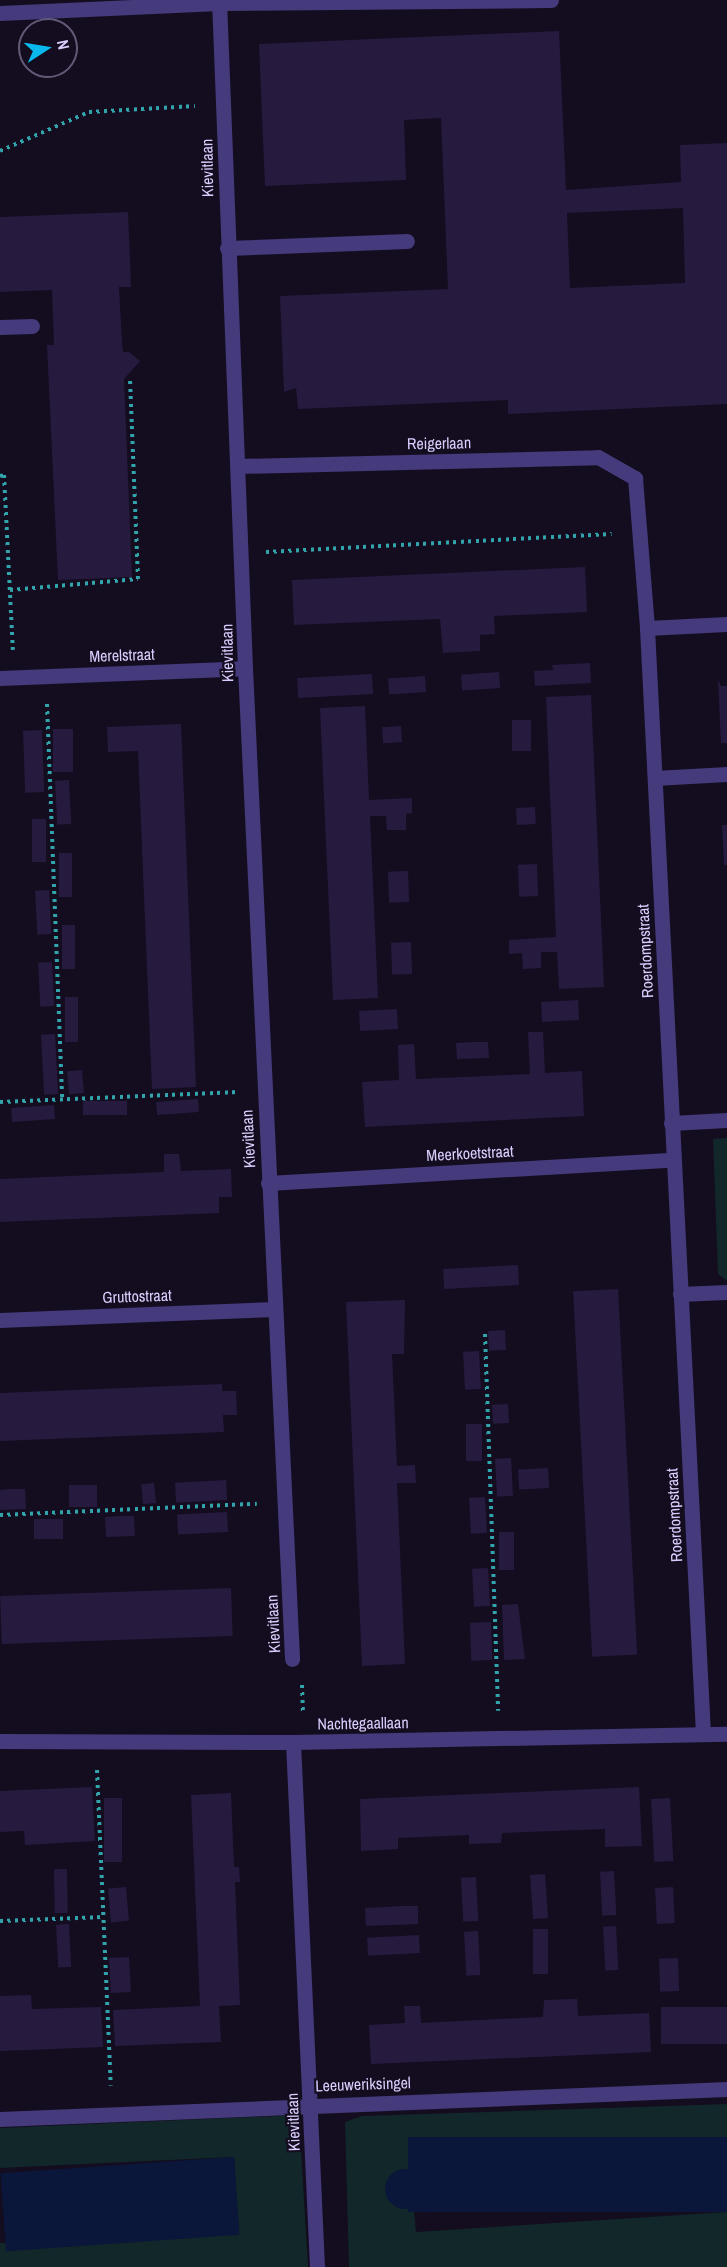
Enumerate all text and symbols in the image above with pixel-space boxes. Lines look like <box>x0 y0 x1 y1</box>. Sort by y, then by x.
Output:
north arrow <box>18 18 78 78</box>
text: N <box>52 38 75 52</box>
street label: Kievitlaan <box>197 139 217 197</box>
street label: Reigerlaan <box>407 433 471 453</box>
street label: Kievitlaan <box>217 624 237 682</box>
street label: Merelstraat <box>89 644 155 666</box>
street label: Roerdompstraat <box>633 904 657 998</box>
street label: Kievitlaan <box>237 1109 259 1169</box>
street label: Meerkoetstraat <box>426 1141 514 1165</box>
street label: Gruttostraat <box>102 1285 172 1307</box>
street label: Roerdompstraat <box>662 1468 686 1562</box>
street label: Kievitlaan <box>262 1594 284 1654</box>
street label: Nachtegaallaan <box>317 1713 409 1733</box>
street label: Leeuweriksingel <box>315 2073 411 2095</box>
street label: Kievitlaan <box>282 2093 304 2151</box>

